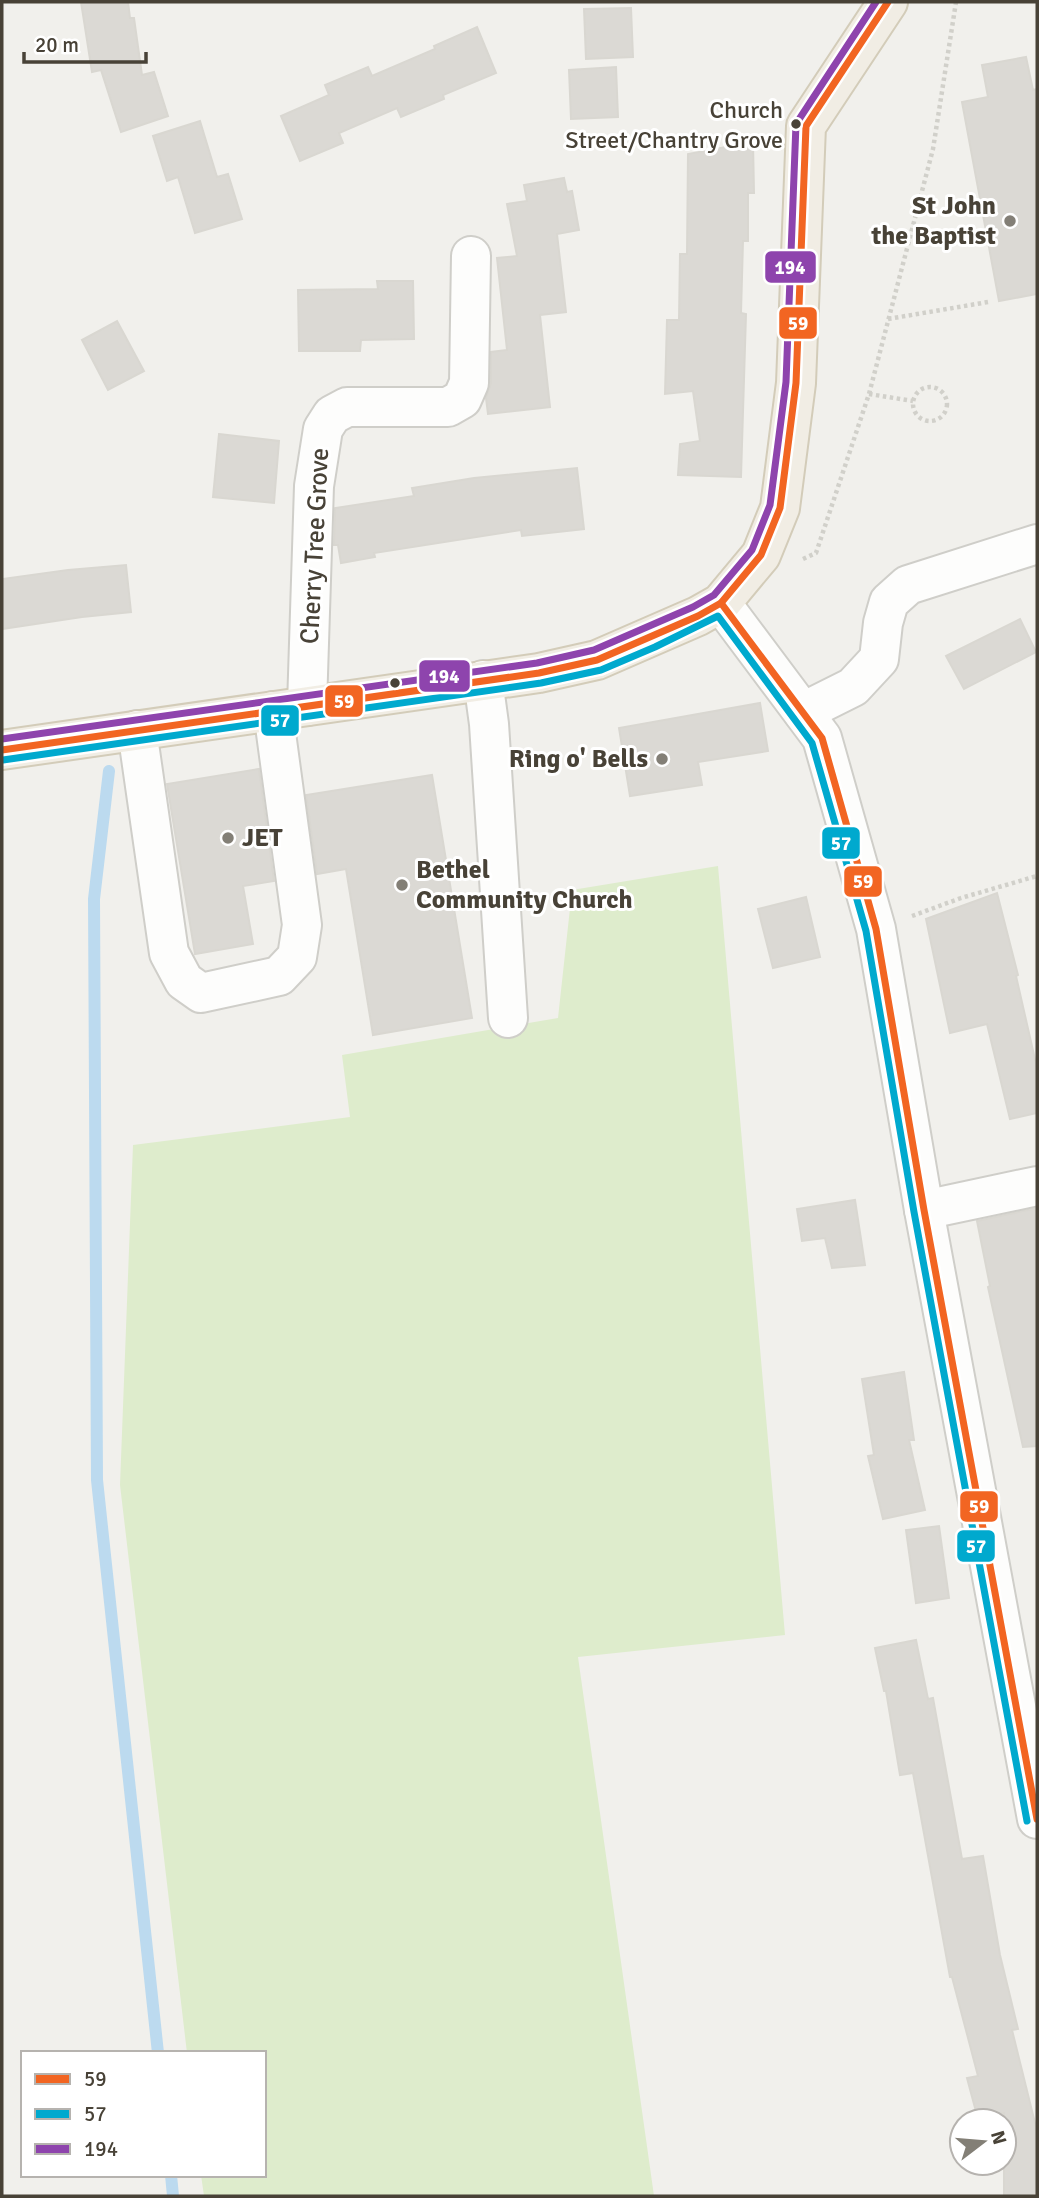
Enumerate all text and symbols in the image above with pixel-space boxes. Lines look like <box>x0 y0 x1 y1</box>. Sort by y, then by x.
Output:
scale bar <box>24 21 147 65</box>
text: 20 m <box>35 32 79 58</box>
place label: Church Street/Chantry Grove <box>565 95 783 155</box>
marker: Church Street/Chantry Grove <box>789 117 803 131</box>
place label: St John the Baptist <box>870 190 996 252</box>
marker: St John the Baptist <box>1002 213 1018 229</box>
line badge: 194 <box>764 250 817 284</box>
text: 194 <box>775 256 805 280</box>
line badge: 59 <box>778 306 818 340</box>
text: 59 <box>788 312 808 336</box>
street label: Cherry Tree Grove <box>294 447 336 645</box>
line badge: 194 <box>418 659 471 693</box>
text: 194 <box>429 665 459 689</box>
unlabelled marker <box>388 676 402 690</box>
line badge: 59 <box>324 684 364 718</box>
text: 59 <box>334 690 354 714</box>
line badge: 57 <box>260 704 300 737</box>
text: 57 <box>270 709 290 733</box>
place label: Ring o' Bells <box>509 743 648 775</box>
marker: Ring o' Bells <box>654 751 670 767</box>
place label: JET <box>242 822 283 854</box>
line badge: 57 <box>821 826 861 860</box>
marker: JET <box>220 830 236 846</box>
text: 57 <box>831 832 851 856</box>
place label: Bethel Community Church <box>416 854 633 916</box>
line badge: 59 <box>843 865 883 898</box>
text: 59 <box>853 870 873 894</box>
marker: Bethel Community Church <box>394 877 410 893</box>
line badge: 59 <box>959 1490 999 1523</box>
text: 59 <box>969 1495 989 1519</box>
line badge: 57 <box>956 1529 996 1563</box>
text: 57 <box>966 1535 986 1559</box>
legend <box>21 2051 266 2177</box>
text: 59 <box>84 2066 107 2092</box>
text: 57 <box>84 2101 107 2127</box>
north arrow <box>948 2107 1018 2177</box>
text: N <box>985 2128 1012 2147</box>
text: 194 <box>84 2136 118 2162</box>

